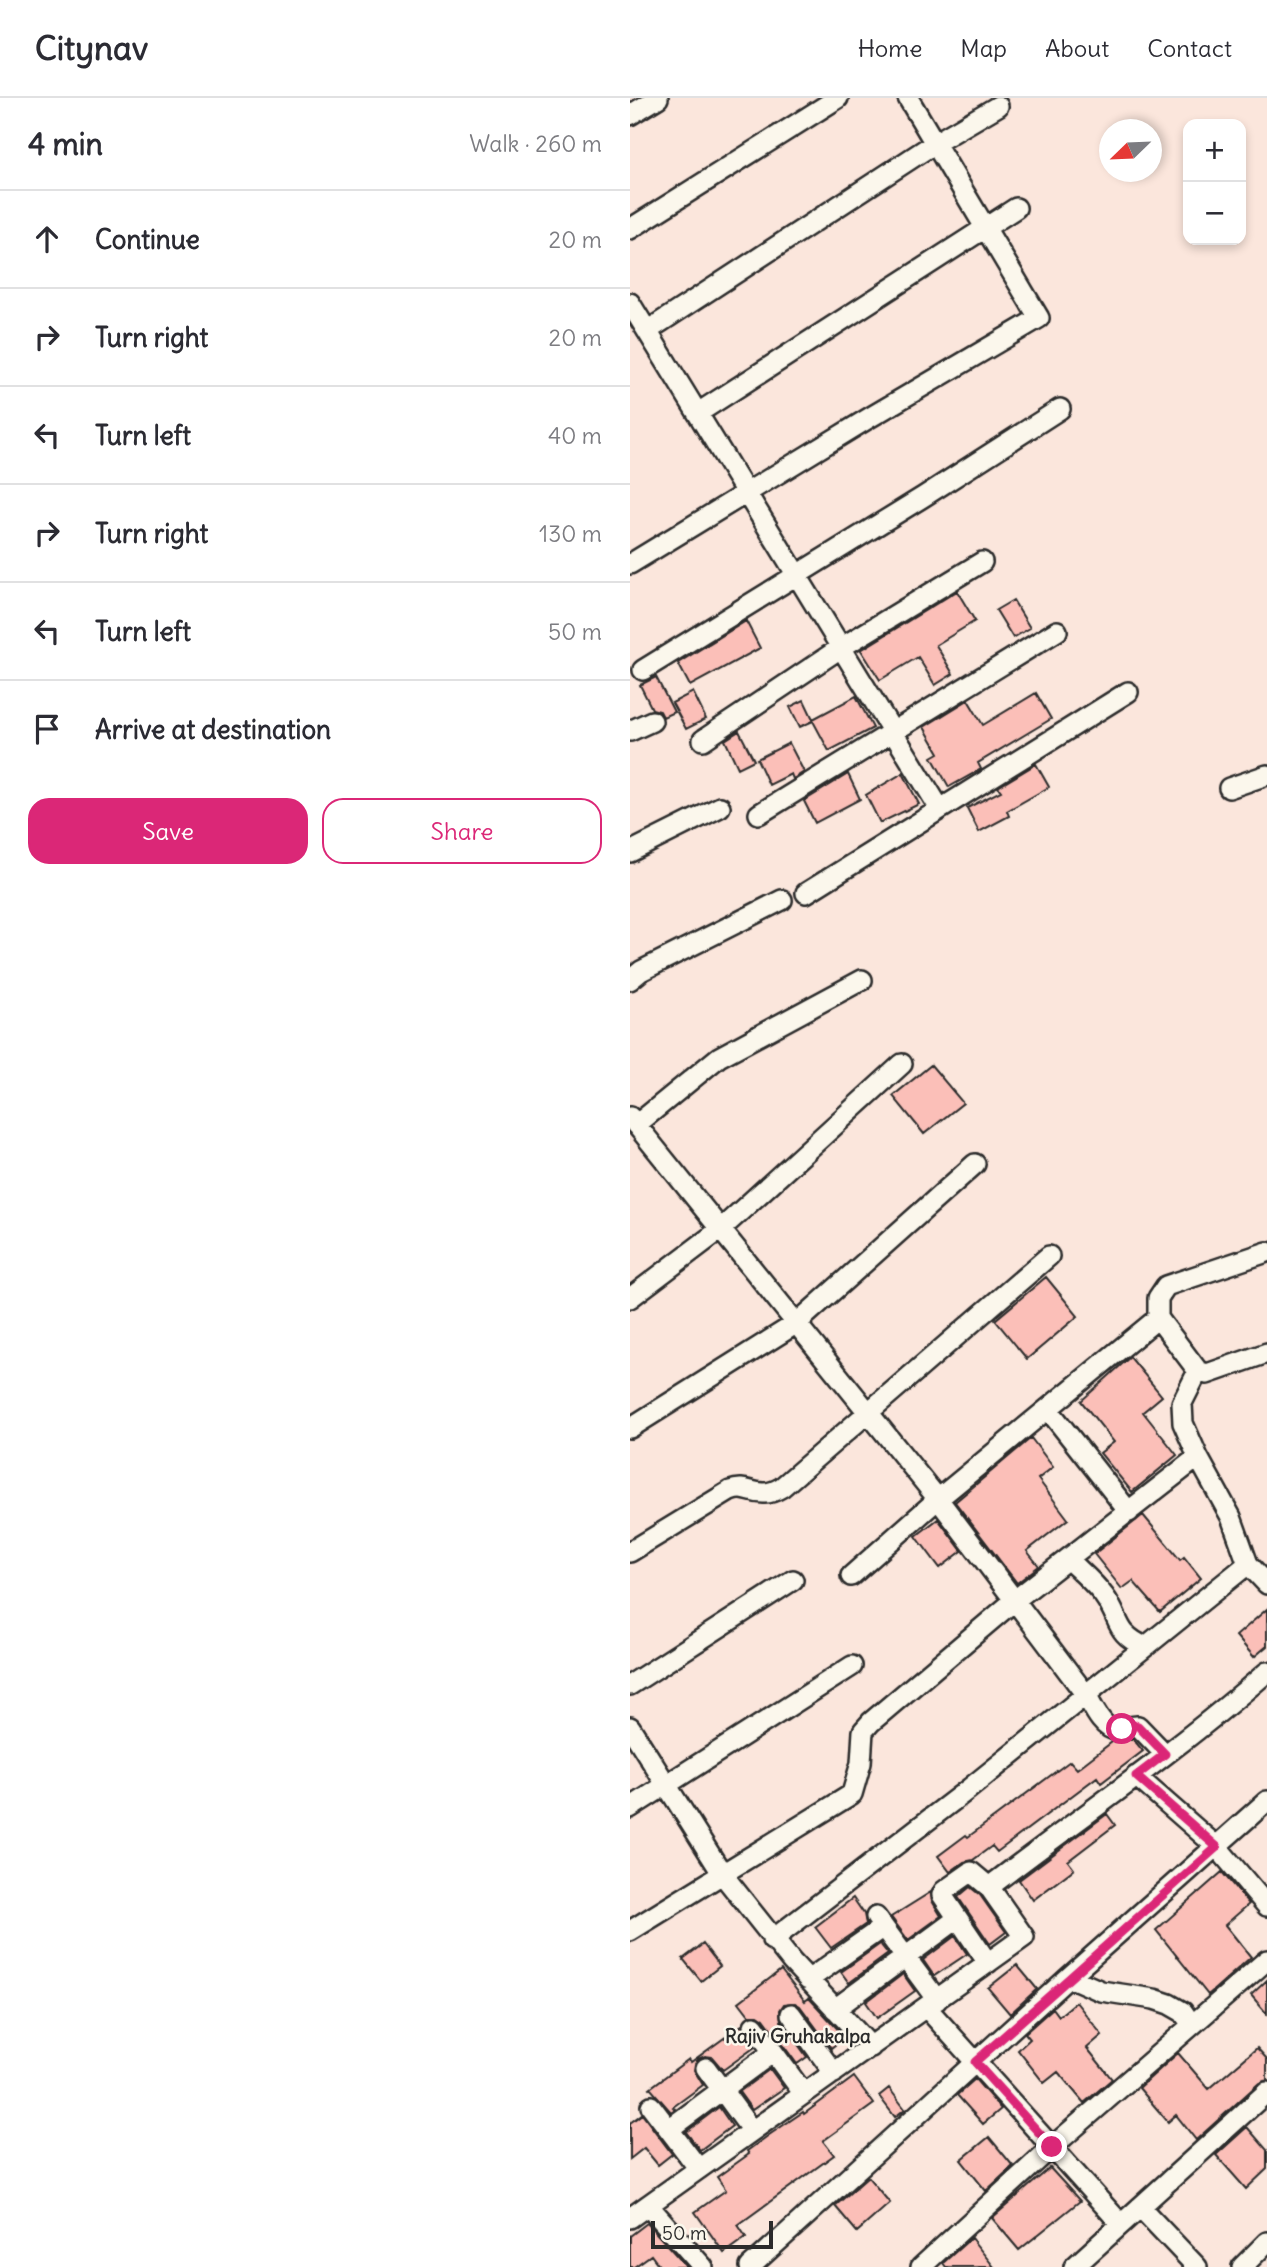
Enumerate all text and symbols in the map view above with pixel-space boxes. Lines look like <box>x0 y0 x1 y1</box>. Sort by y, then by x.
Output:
text: Citynav <box>35 27 148 69</box>
text: Home <box>858 33 922 63</box>
text: Map <box>960 33 1007 63</box>
text: About <box>1045 33 1109 63</box>
text: Contact <box>1147 33 1232 63</box>
north arrow <box>1099 119 1162 182</box>
map controls <box>1183 119 1246 245</box>
button: + <box>1183 119 1246 182</box>
text: 4 min <box>28 125 103 163</box>
text: Walk · 260 m <box>469 129 602 158</box>
button: − <box>1183 182 1246 245</box>
icon: ahead <box>28 220 66 258</box>
text: Continue <box>95 223 200 256</box>
text: 20 m <box>549 225 602 254</box>
icon: right <box>28 318 66 356</box>
text: Turn right <box>95 321 208 354</box>
text: 20 m <box>549 323 602 352</box>
icon: left <box>28 416 66 454</box>
text: Turn left <box>95 419 191 452</box>
text: 40 m <box>548 421 602 450</box>
icon: right <box>28 514 66 552</box>
text: Turn right <box>95 517 208 550</box>
text: 130 m <box>539 519 602 548</box>
icon: left <box>28 612 66 650</box>
text: Turn left <box>95 615 191 648</box>
text: 50 m <box>548 617 602 646</box>
icon: arrive <box>28 710 66 748</box>
text: Arrive at destination <box>95 713 331 746</box>
button: Save <box>28 798 308 864</box>
button: Share <box>322 798 602 864</box>
route start <box>1106 1713 1137 1744</box>
district label: Rajiv Gruhakalpa <box>725 2024 871 2048</box>
route end <box>1036 2131 1067 2162</box>
scale bar <box>651 2218 774 2250</box>
text: 50 m <box>662 2221 707 2245</box>

